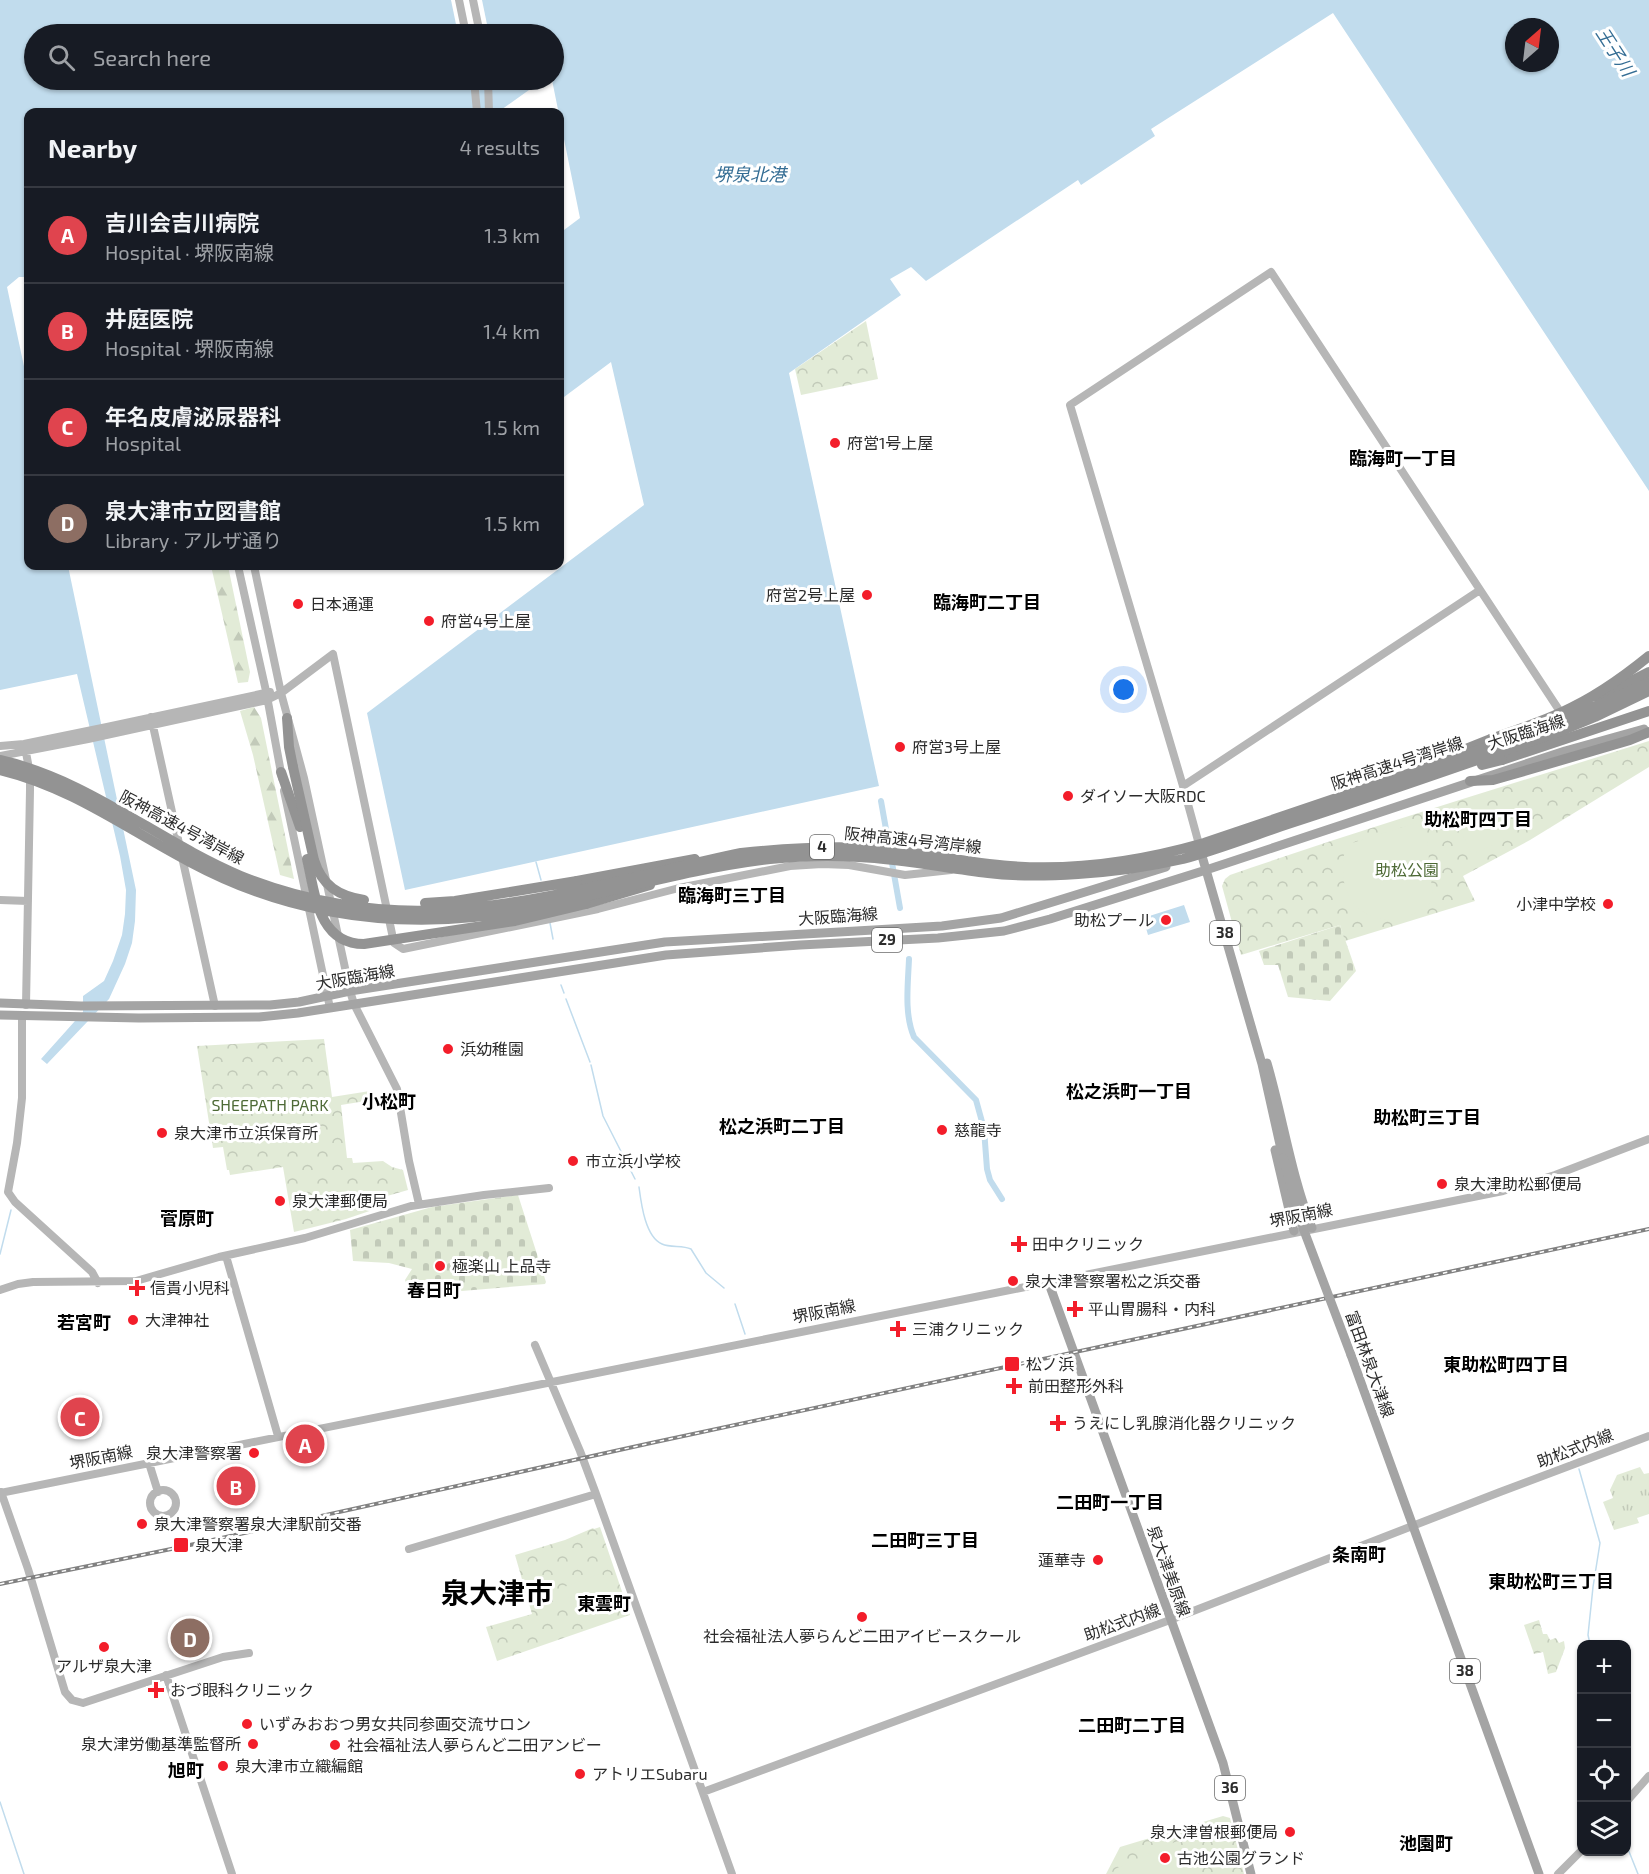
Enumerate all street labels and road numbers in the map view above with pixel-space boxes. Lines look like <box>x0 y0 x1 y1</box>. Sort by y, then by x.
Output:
street label: 大阪臨海線 <box>1485 710 1567 753</box>
street label: 阪神高速4号湾岸線 <box>1328 732 1465 793</box>
street label: 阪神高速4号湾岸線 <box>117 786 248 867</box>
street label: 阪神高速4号湾岸線 <box>844 823 983 856</box>
road number: 4 <box>810 835 834 859</box>
street label: 大阪臨海線 <box>797 903 879 928</box>
road number: 38 <box>1210 921 1240 945</box>
road number: 29 <box>872 928 902 952</box>
street label: 大阪臨海線 <box>314 960 396 993</box>
street label: 堺阪南線 <box>1268 1199 1334 1230</box>
street label: 堺阪南線 <box>791 1295 857 1326</box>
street label: 富田林泉大津線 <box>1342 1308 1399 1420</box>
street label: 助松式内線 <box>1534 1424 1616 1471</box>
street label: 堺阪南線 <box>68 1441 134 1472</box>
street label: 泉大津美原線 <box>1144 1522 1195 1619</box>
street label: 助松式内線 <box>1081 1599 1163 1644</box>
road number: 38 <box>1450 1659 1480 1683</box>
road number: 36 <box>1215 1776 1245 1800</box>

